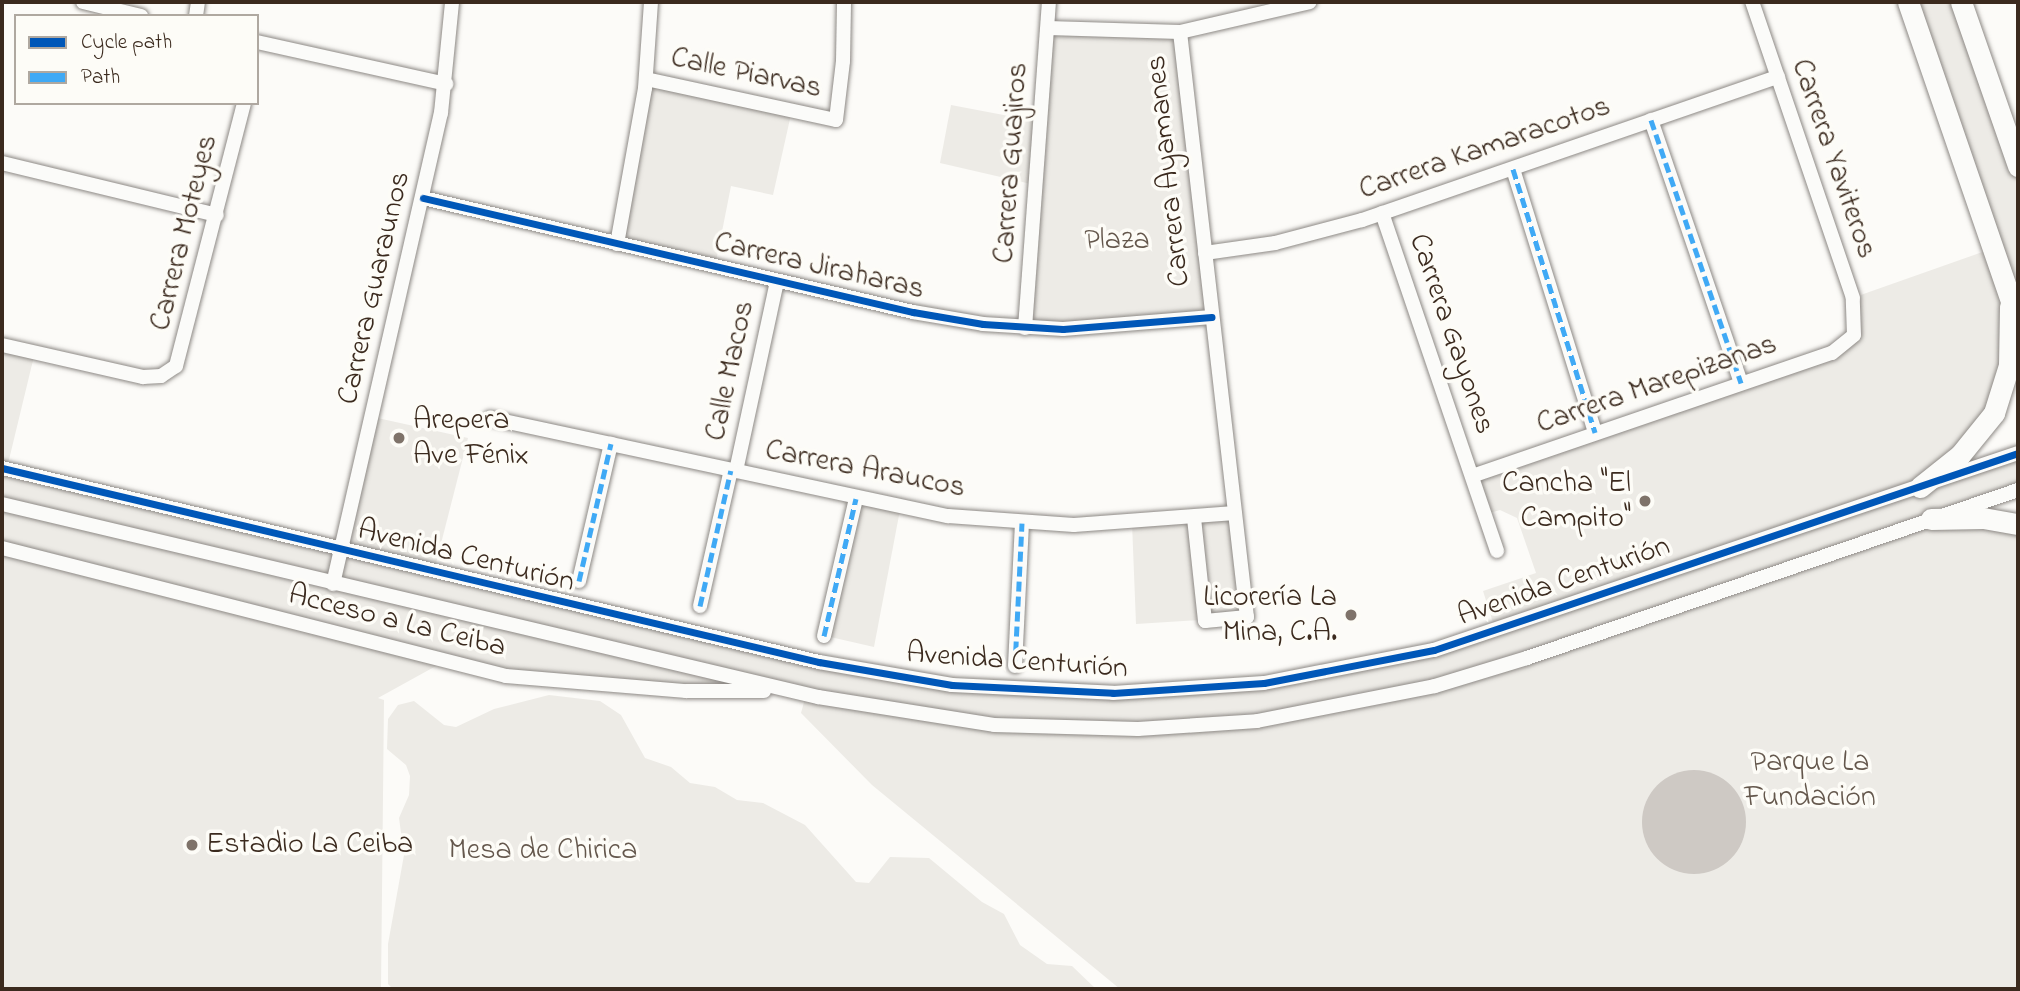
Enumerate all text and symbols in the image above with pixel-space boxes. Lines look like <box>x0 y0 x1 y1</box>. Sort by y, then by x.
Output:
legend <box>14 14 259 105</box>
text: Cycle path <box>81 28 172 58</box>
street label: Calle Piarvas <box>667 40 825 108</box>
street label: Carrera Ayamanes <box>1139 54 1199 288</box>
street label: Carrera Yaviteros <box>1782 55 1884 263</box>
street label: Carrera Guajiros <box>987 61 1037 265</box>
text: Path <box>81 63 120 93</box>
street label: Carrera Kamaracotos <box>1355 89 1615 209</box>
street label: Carrera Moteyes <box>143 131 227 335</box>
street label: Carrera Guaraunos <box>331 168 419 408</box>
park label: Plaza <box>1084 223 1150 259</box>
street label: Carrera Jiraharas <box>710 225 928 309</box>
street label: Carrera Gayones <box>1400 229 1502 439</box>
street label: Calle Macos <box>699 298 763 444</box>
street label: Carrera Marepizanas <box>1532 327 1782 443</box>
place label: Arepera Ave Fénix <box>413 403 529 474</box>
marker: Arepera Ave Fénix <box>391 430 407 446</box>
street label: Carrera Araucos <box>762 433 968 507</box>
place label: Cancha "El Campito" <box>1502 466 1631 536</box>
marker: Cancha "El Campito" <box>1637 493 1653 509</box>
street label: Avenida Centurión <box>354 513 578 601</box>
street label: Avenida Centurión <box>1453 529 1675 635</box>
street label: Acceso a La Ceiba <box>285 578 509 666</box>
place label: Licorería La Mina, C.A. <box>1203 580 1337 650</box>
marker: Licorería La Mina, C.A. <box>1343 607 1359 623</box>
street label: Avenida Centurión <box>905 636 1129 688</box>
park label: Parque La Fundación <box>1744 745 1876 816</box>
place label: Estadio La Ceiba <box>206 827 413 863</box>
park label: Mesa de Chirica <box>449 833 637 869</box>
marker: Estadio La Ceiba <box>184 837 200 853</box>

